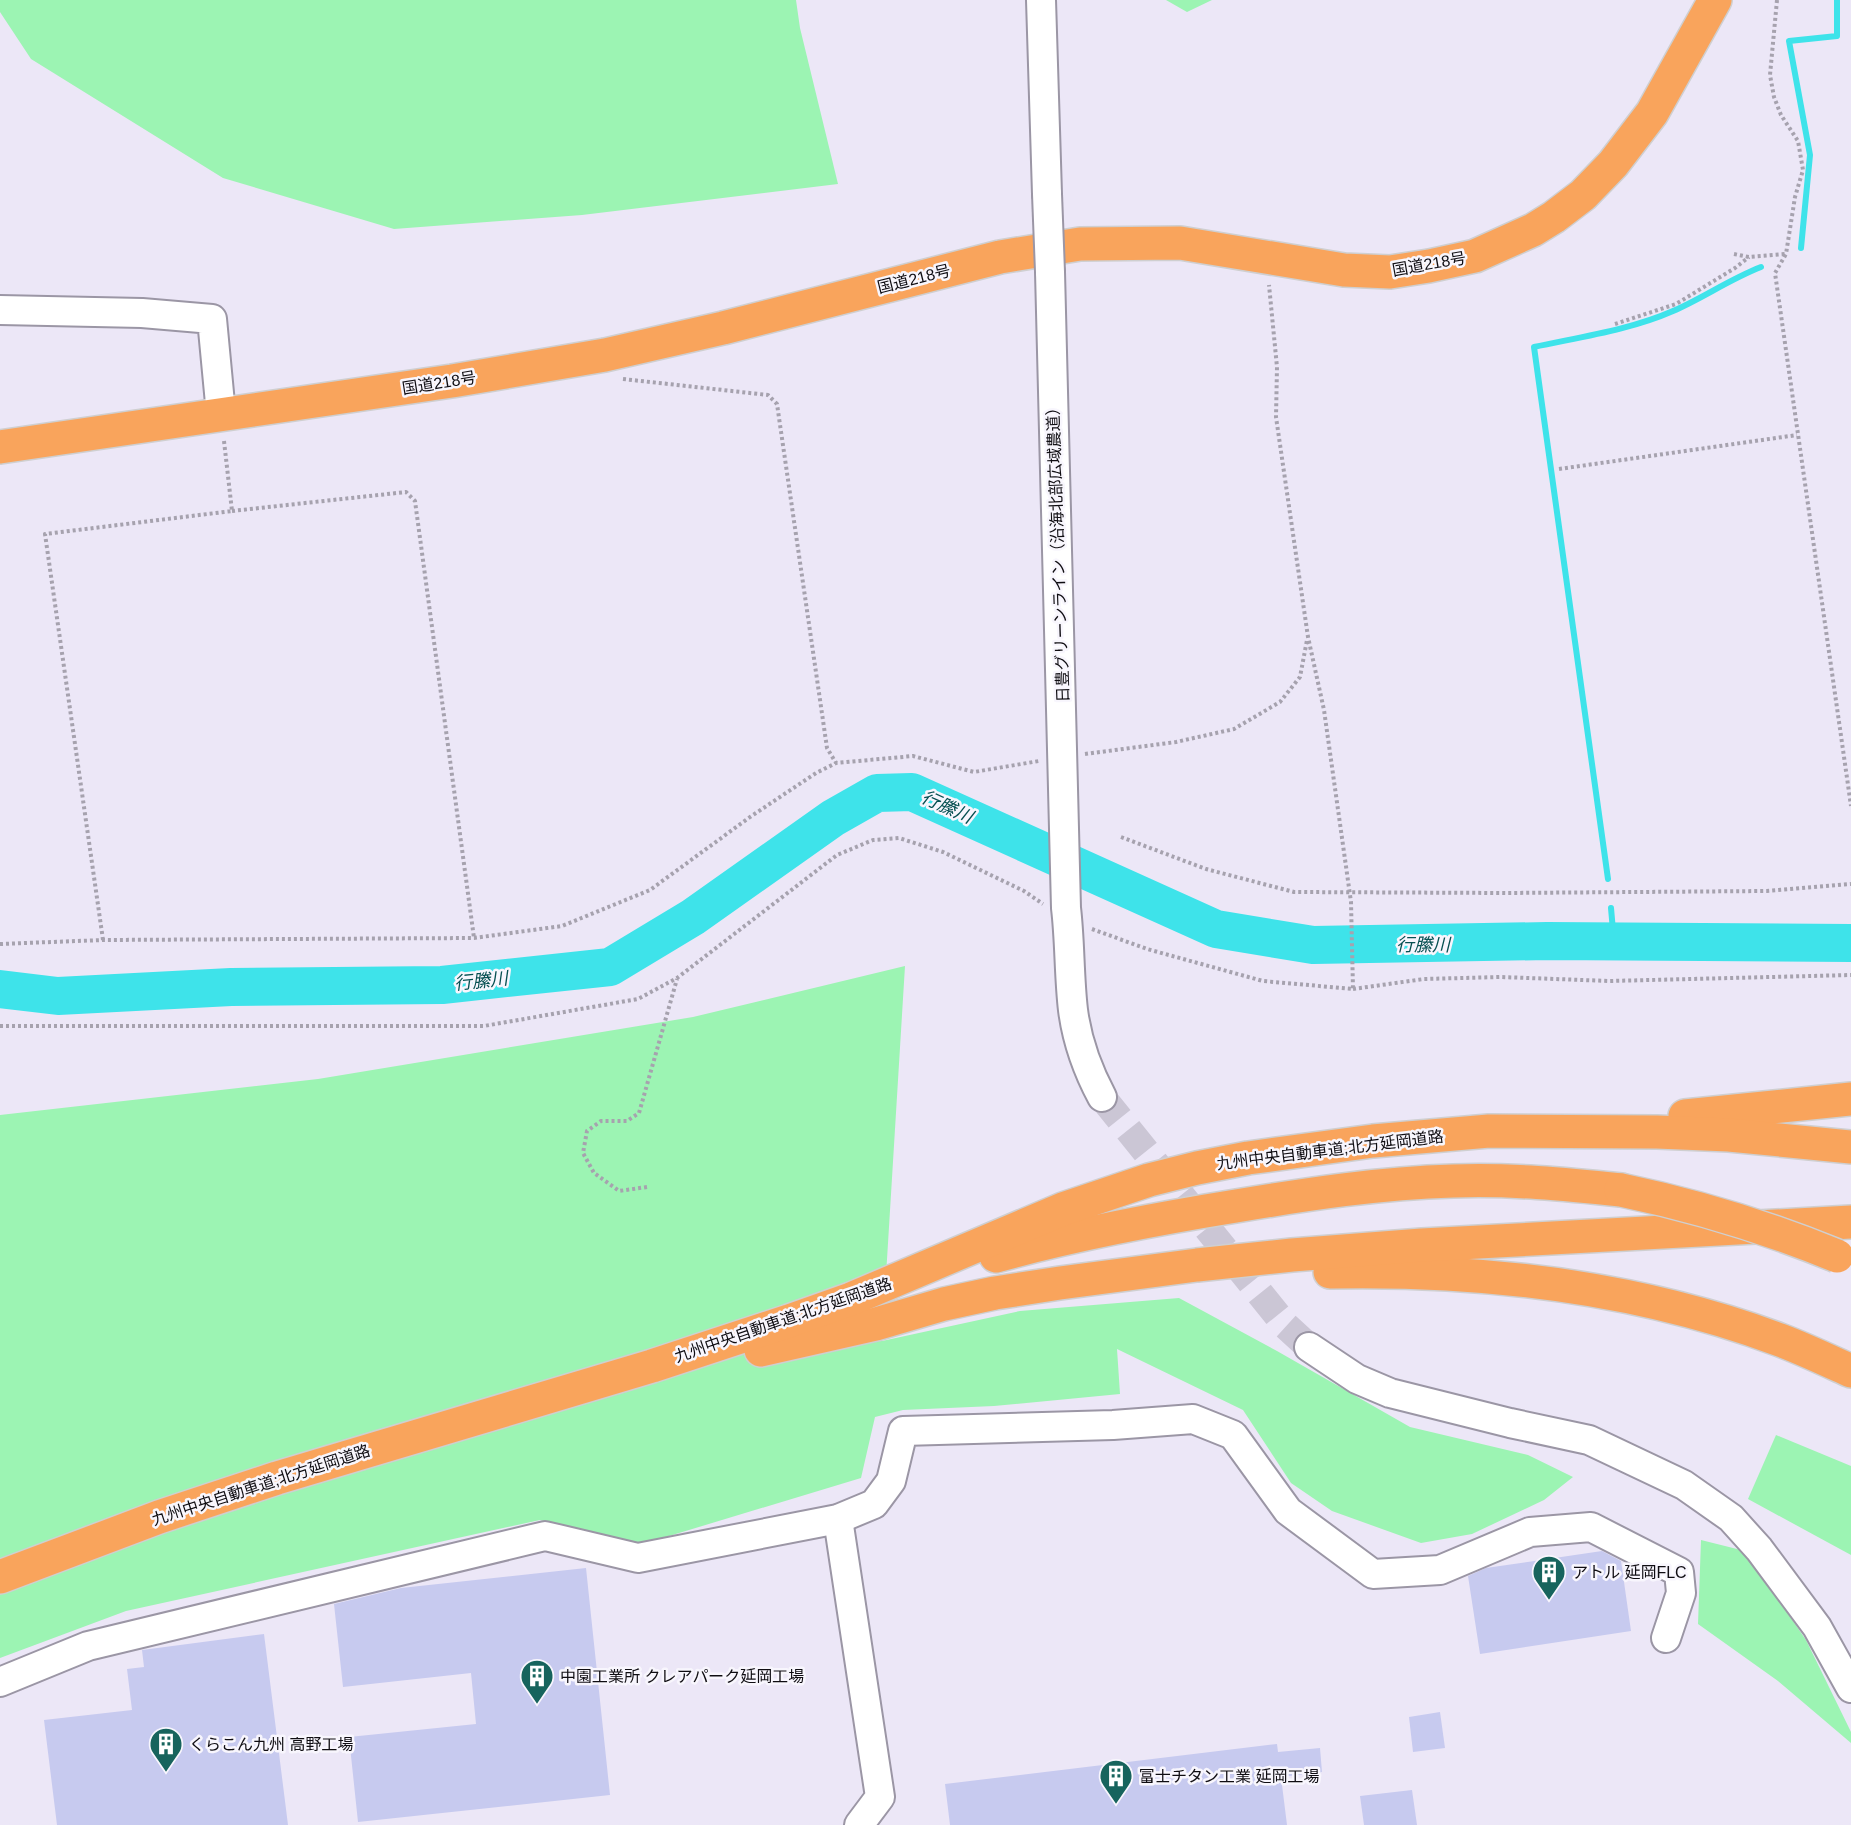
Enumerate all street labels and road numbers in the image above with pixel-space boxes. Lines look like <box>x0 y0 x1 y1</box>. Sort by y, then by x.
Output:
street label: 国道218号 <box>1391 249 1467 279</box>
street label: 国道218号 <box>876 262 952 296</box>
street label: 国道218号 <box>401 369 477 397</box>
street label: 日豊グリーンライン（沿海北部広域農道） <box>1044 399 1072 703</box>
street label: 九州中央自動車道;北方延岡道路 <box>1216 1128 1444 1172</box>
street label: 九州中央自動車道;北方延岡道路 <box>672 1275 894 1365</box>
street label: 九州中央自動車道;北方延岡道路 <box>150 1442 372 1528</box>

